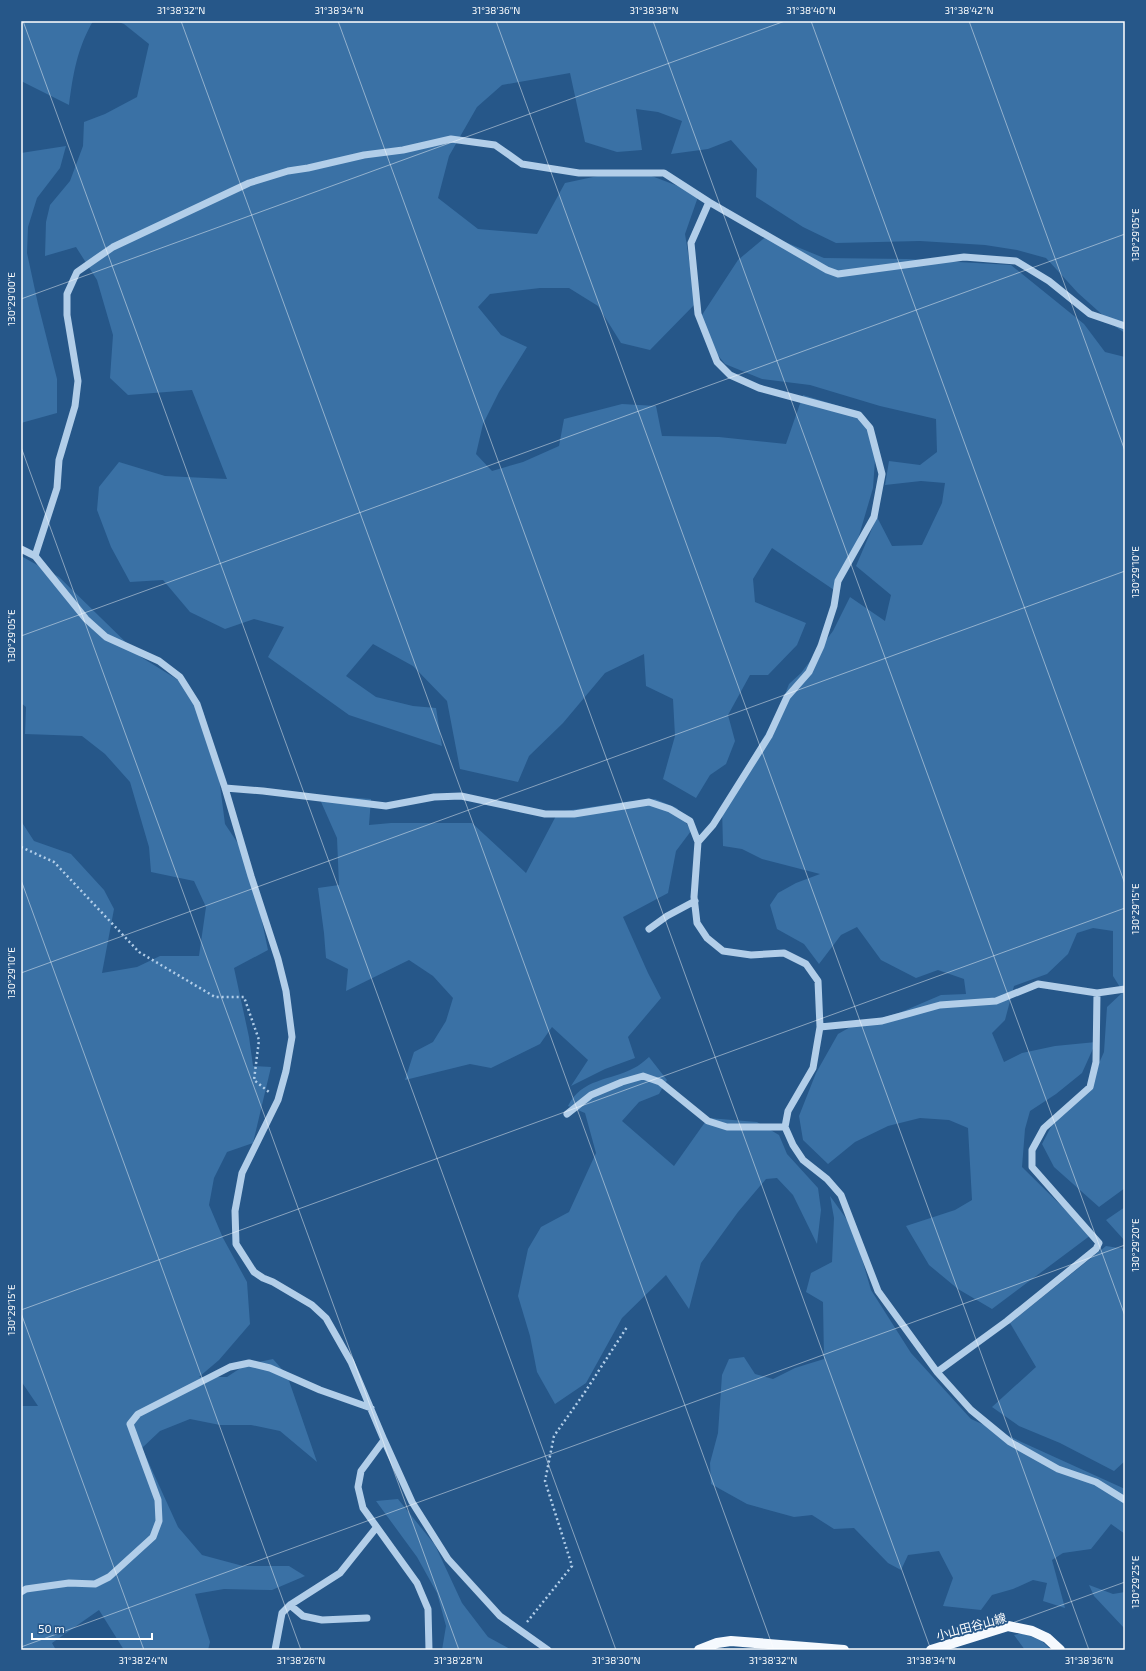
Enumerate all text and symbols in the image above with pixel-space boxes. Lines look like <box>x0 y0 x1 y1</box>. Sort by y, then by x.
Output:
text: 31°38'32"N <box>157 4 205 16</box>
text: 31°38'34"N <box>314 4 364 16</box>
text: 31°38'36"N <box>472 4 520 16</box>
text: 31°38'38"N <box>629 4 679 16</box>
text: 31°38'40"N <box>786 4 836 16</box>
text: 31°38'42"N <box>944 4 994 16</box>
text: 130°29'05"E <box>1129 208 1141 262</box>
text: 130°29'00"E <box>5 272 17 326</box>
text: 130°29'10"E <box>1129 546 1141 598</box>
text: 130°29'05"E <box>5 609 17 663</box>
text: 130°29'15"E <box>1129 883 1141 935</box>
text: 130°29'10"E <box>5 947 17 999</box>
text: 130°29'20"E <box>1129 1218 1141 1272</box>
text: 130°29'15"E <box>5 1284 17 1336</box>
text: 130°29'25"E <box>1129 1555 1141 1608</box>
street label: 小山田谷山線 <box>934 1610 1008 1642</box>
scale bar <box>32 1615 152 1641</box>
text: 50 m <box>38 1621 65 1635</box>
text: 31°38'24"N <box>118 1654 168 1666</box>
text: 31°38'26"N <box>277 1654 325 1666</box>
text: 31°38'28"N <box>433 1654 483 1666</box>
text: 31°38'30"N <box>591 1654 641 1666</box>
text: 31°38'32"N <box>749 1654 797 1666</box>
text: 31°38'34"N <box>906 1654 956 1666</box>
text: 31°38'36"N <box>1065 1654 1113 1666</box>

